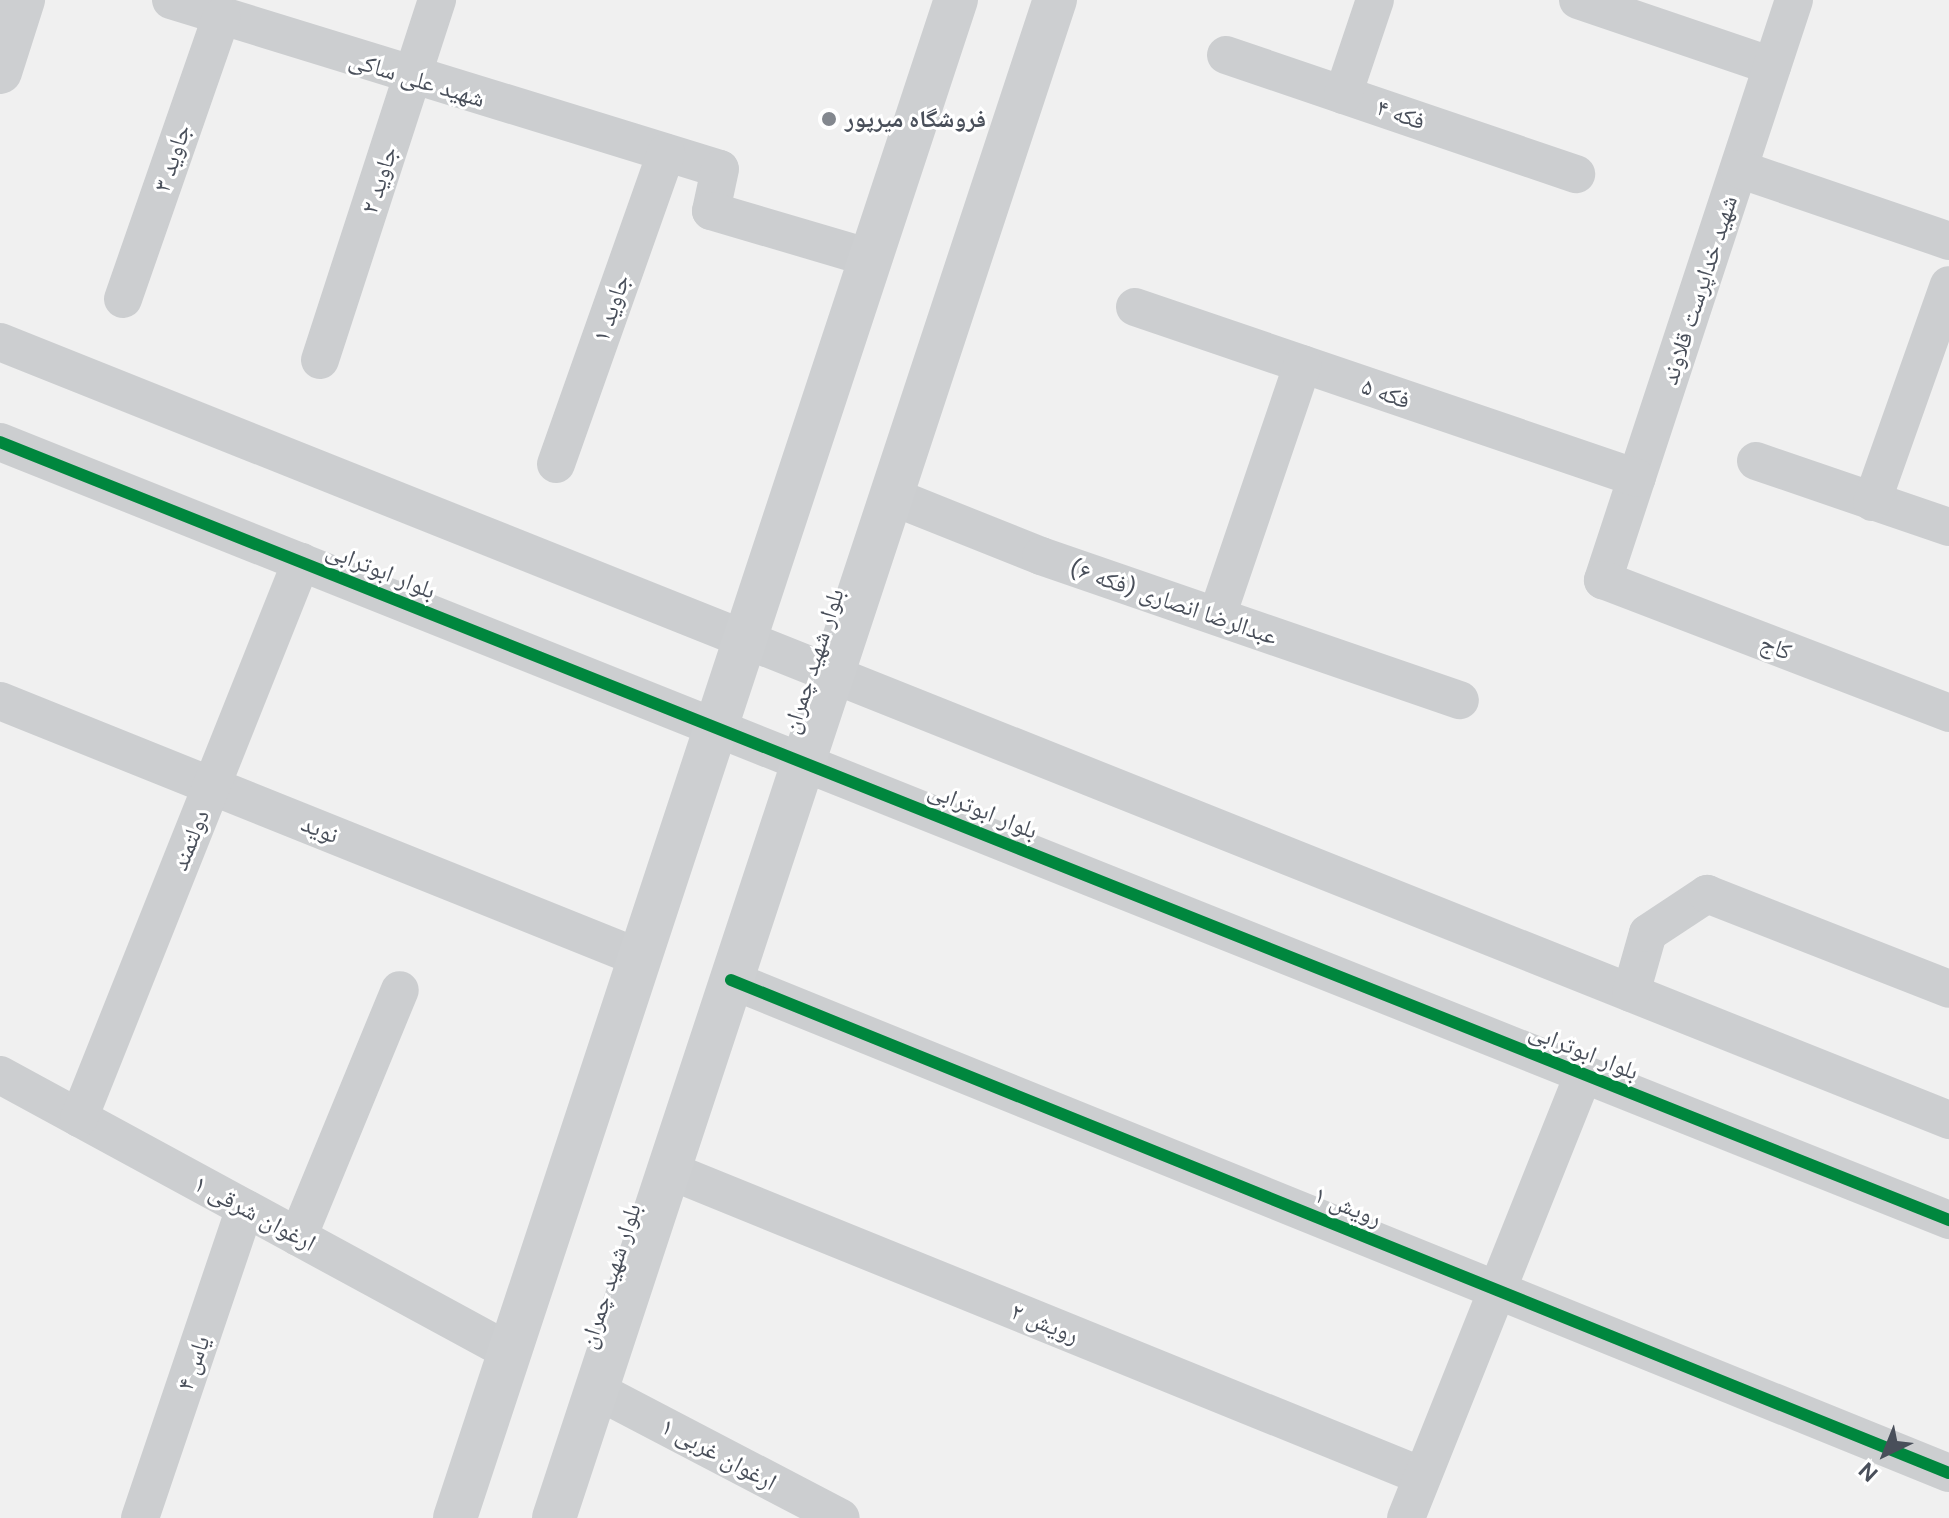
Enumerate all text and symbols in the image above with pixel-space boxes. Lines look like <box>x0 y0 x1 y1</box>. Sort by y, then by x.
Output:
street label: شهید علی ساکی <box>346 45 488 113</box>
street label: فکه ۴ <box>1373 92 1429 136</box>
place label: فروشگاه میرپور <box>845 105 986 133</box>
marker: فروشگاه میرپور <box>820 110 838 128</box>
street label: جاوید ۳ <box>147 121 197 195</box>
street label: جاوید ۲ <box>355 143 403 217</box>
street label: شهید خداپرست قلاوند <box>1655 192 1743 388</box>
street label: جاوید ۱ <box>586 271 636 345</box>
street label: فکه ۵ <box>1358 371 1414 415</box>
street label: بلوار ابوترابی <box>322 535 440 605</box>
street label: عبدالرضا انصاری (فکه ۶) <box>1067 553 1281 651</box>
street label: بلوار شهید چمران <box>776 585 850 737</box>
street label: کاج <box>1756 628 1796 666</box>
street label: بلوار ابوترابی <box>924 775 1042 845</box>
street label: دولتمند <box>165 805 215 875</box>
street label: نوید <box>297 809 343 849</box>
street label: بلوار ابوترابی <box>1525 1016 1643 1086</box>
street label: ارغوان شرقی ۱ <box>189 1169 321 1257</box>
street label: رویش ۱ <box>1310 1179 1386 1233</box>
street label: بلوار شهید چمران <box>573 1200 647 1352</box>
street label: رویش ۲ <box>1007 1296 1083 1350</box>
street label: یاس ۴ <box>170 1332 216 1394</box>
street label: ارغوان غربی ۱ <box>656 1412 782 1496</box>
north arrow <box>1845 1414 1925 1494</box>
text: N <box>1853 1456 1884 1488</box>

